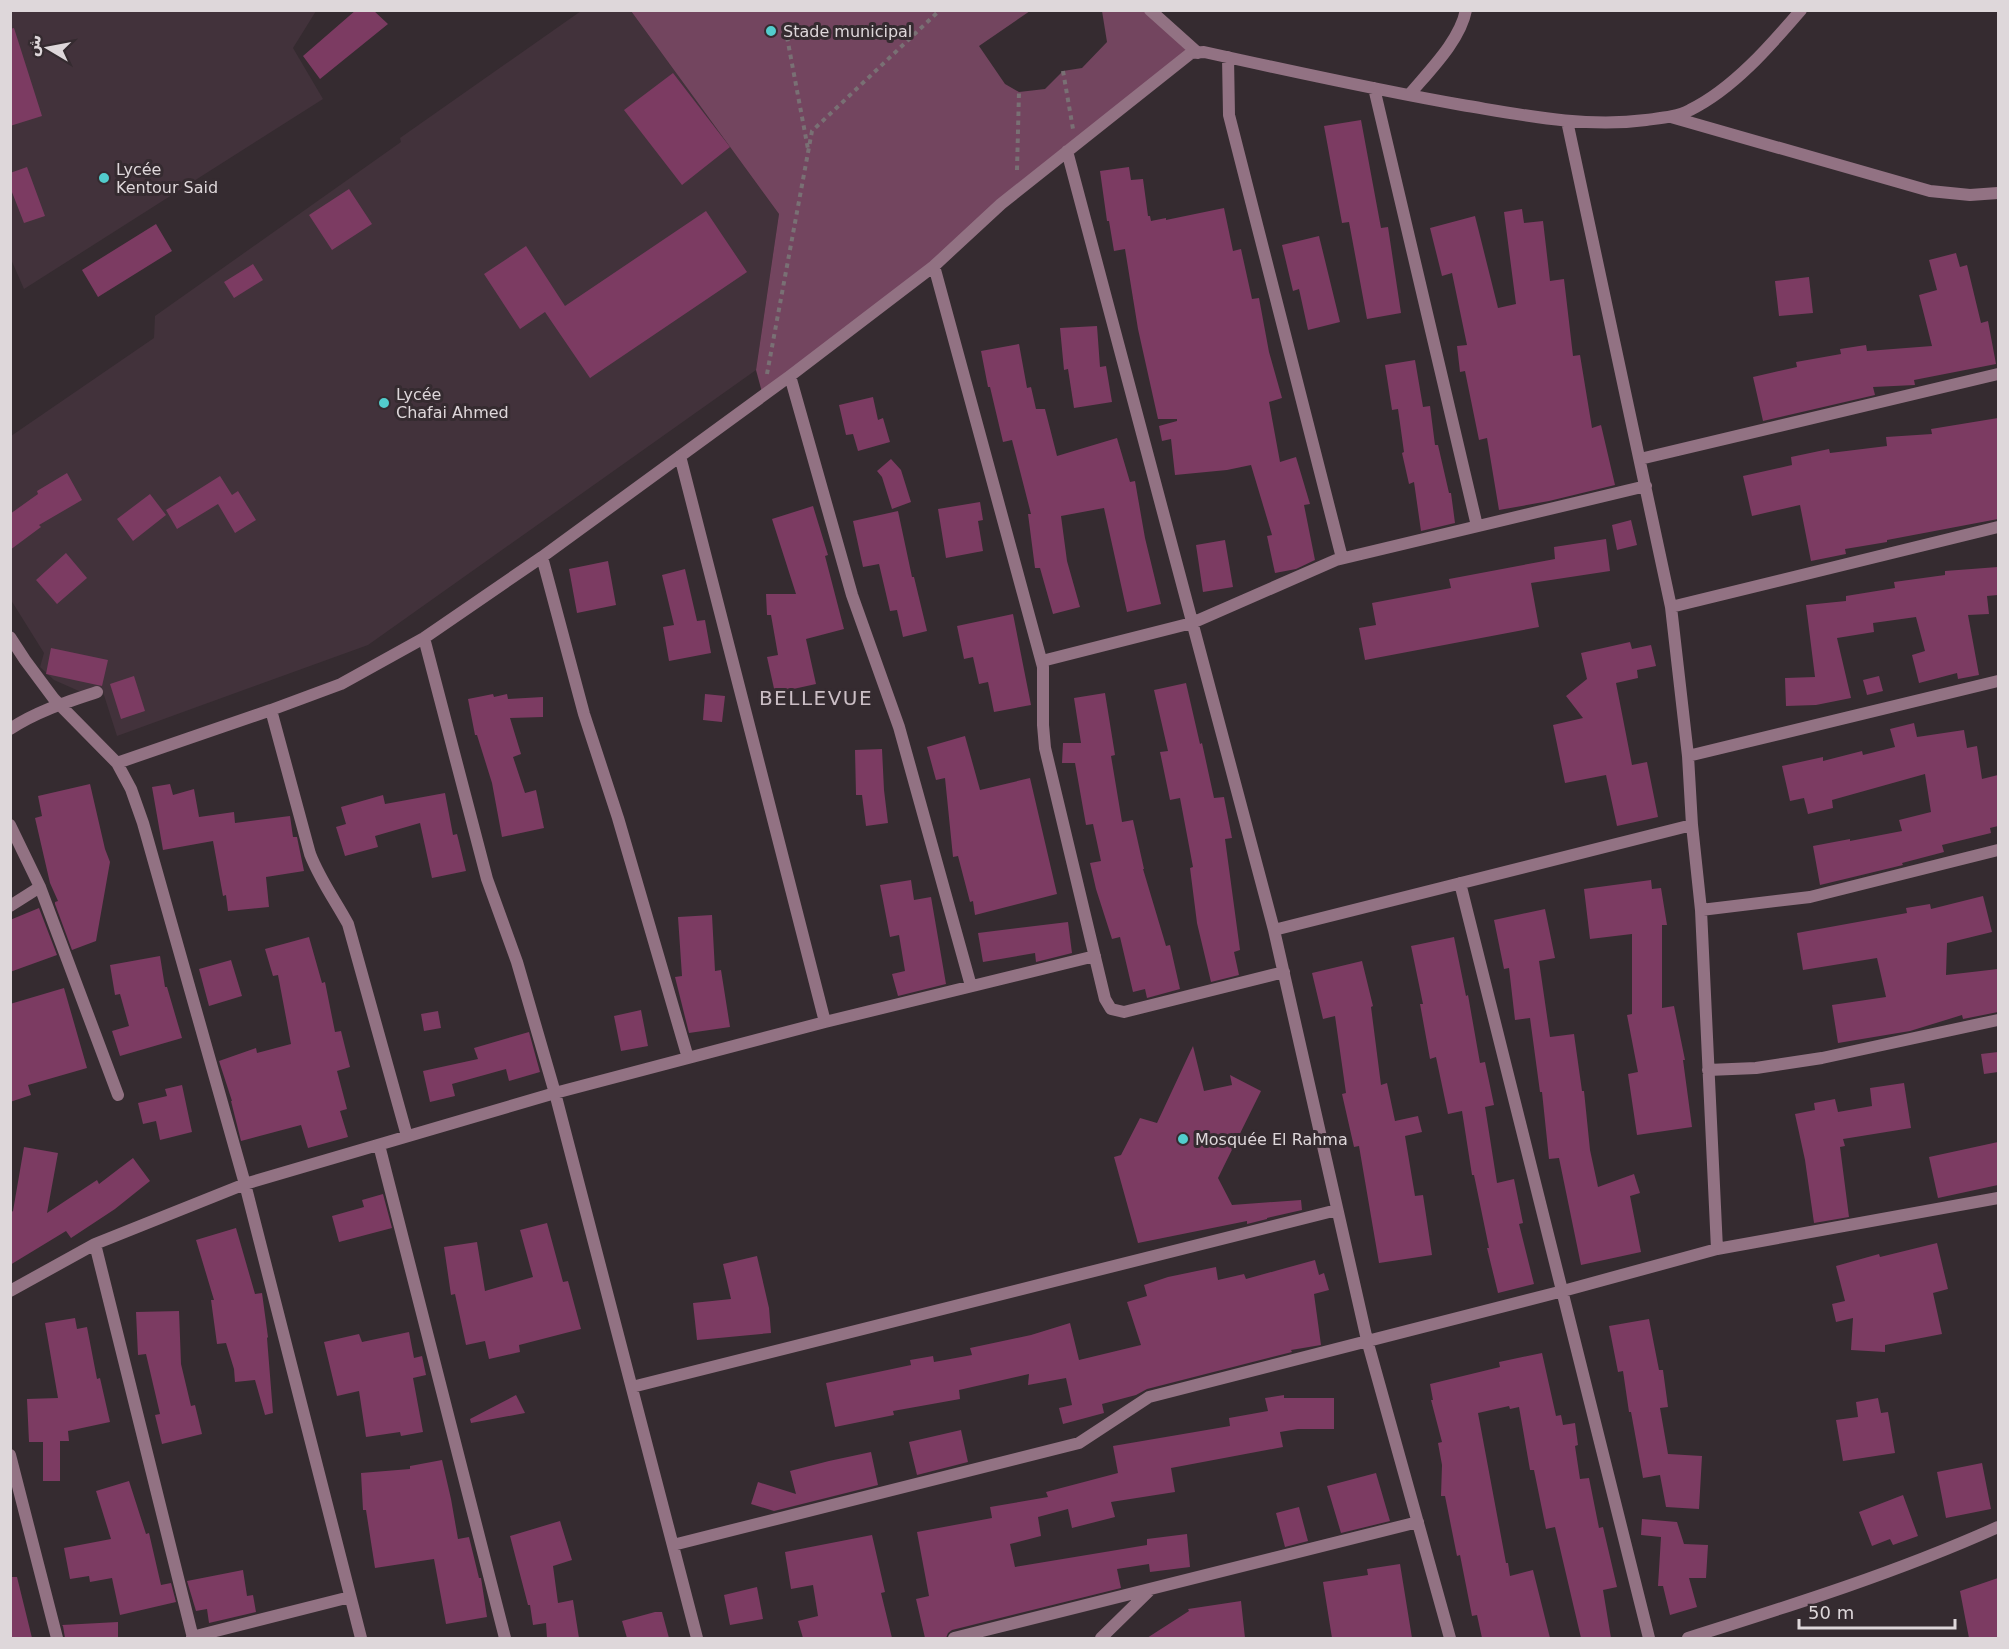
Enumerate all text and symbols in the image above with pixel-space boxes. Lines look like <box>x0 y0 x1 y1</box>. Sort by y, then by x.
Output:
north arrow <box>18 18 78 78</box>
place label: Stade municipal <box>783 22 912 41</box>
marker: Stade municipal <box>764 24 778 38</box>
text: ش <box>22 33 45 58</box>
place label: Lycée Kentour Said <box>116 160 218 197</box>
marker: Lycée Kentour Said <box>97 171 111 185</box>
place label: Lycée Chafai Ahmed <box>396 385 509 422</box>
marker: Lycée Chafai Ahmed <box>377 396 391 410</box>
district label: BELLEVUE <box>759 686 873 710</box>
place label: Mosquée El Rahma <box>1195 1130 1348 1149</box>
marker: Mosquée El Rahma <box>1176 1132 1190 1146</box>
scale bar <box>1799 1592 1955 1630</box>
text: 50 m <box>1808 1602 1854 1623</box>

